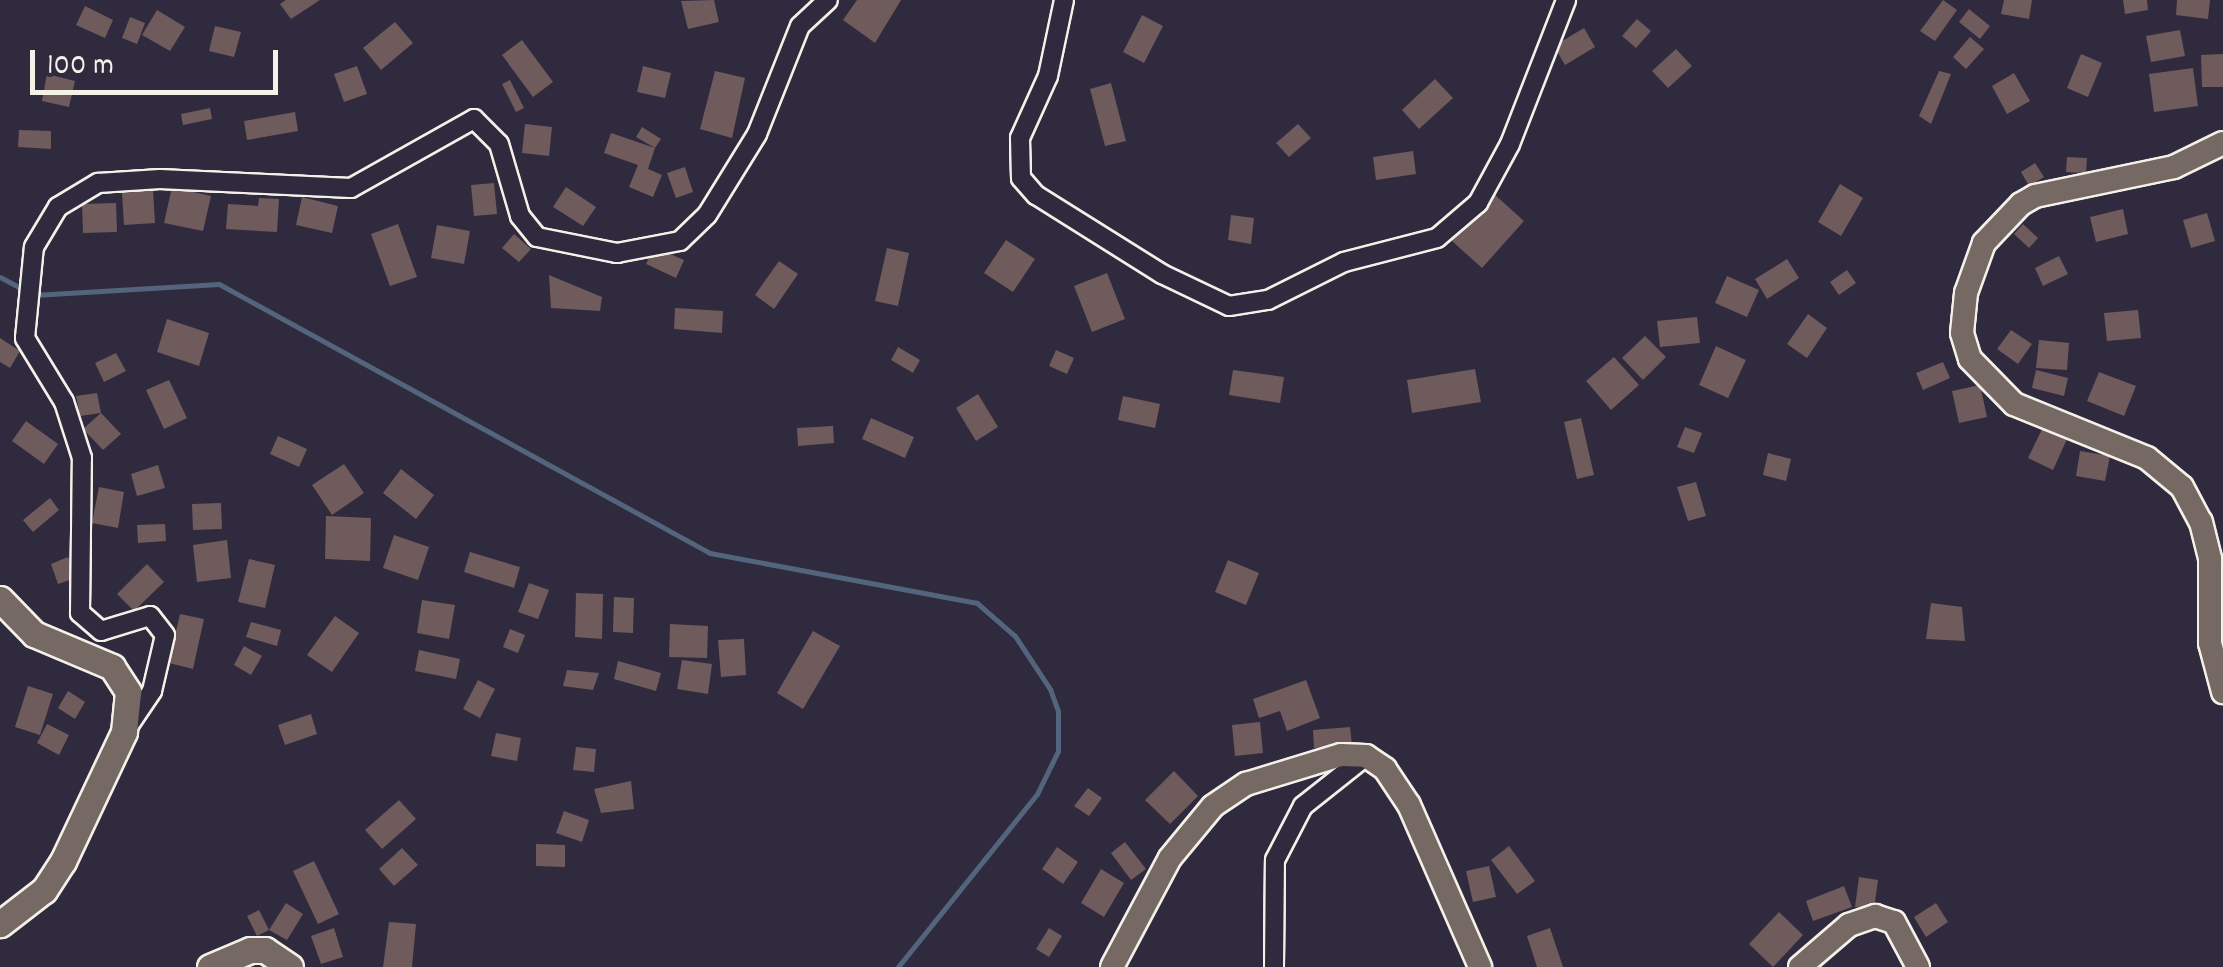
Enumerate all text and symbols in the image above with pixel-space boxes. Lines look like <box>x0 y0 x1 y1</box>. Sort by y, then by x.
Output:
scale bar <box>35 30 282 92</box>
text: 100 m <box>47 46 114 89</box>

